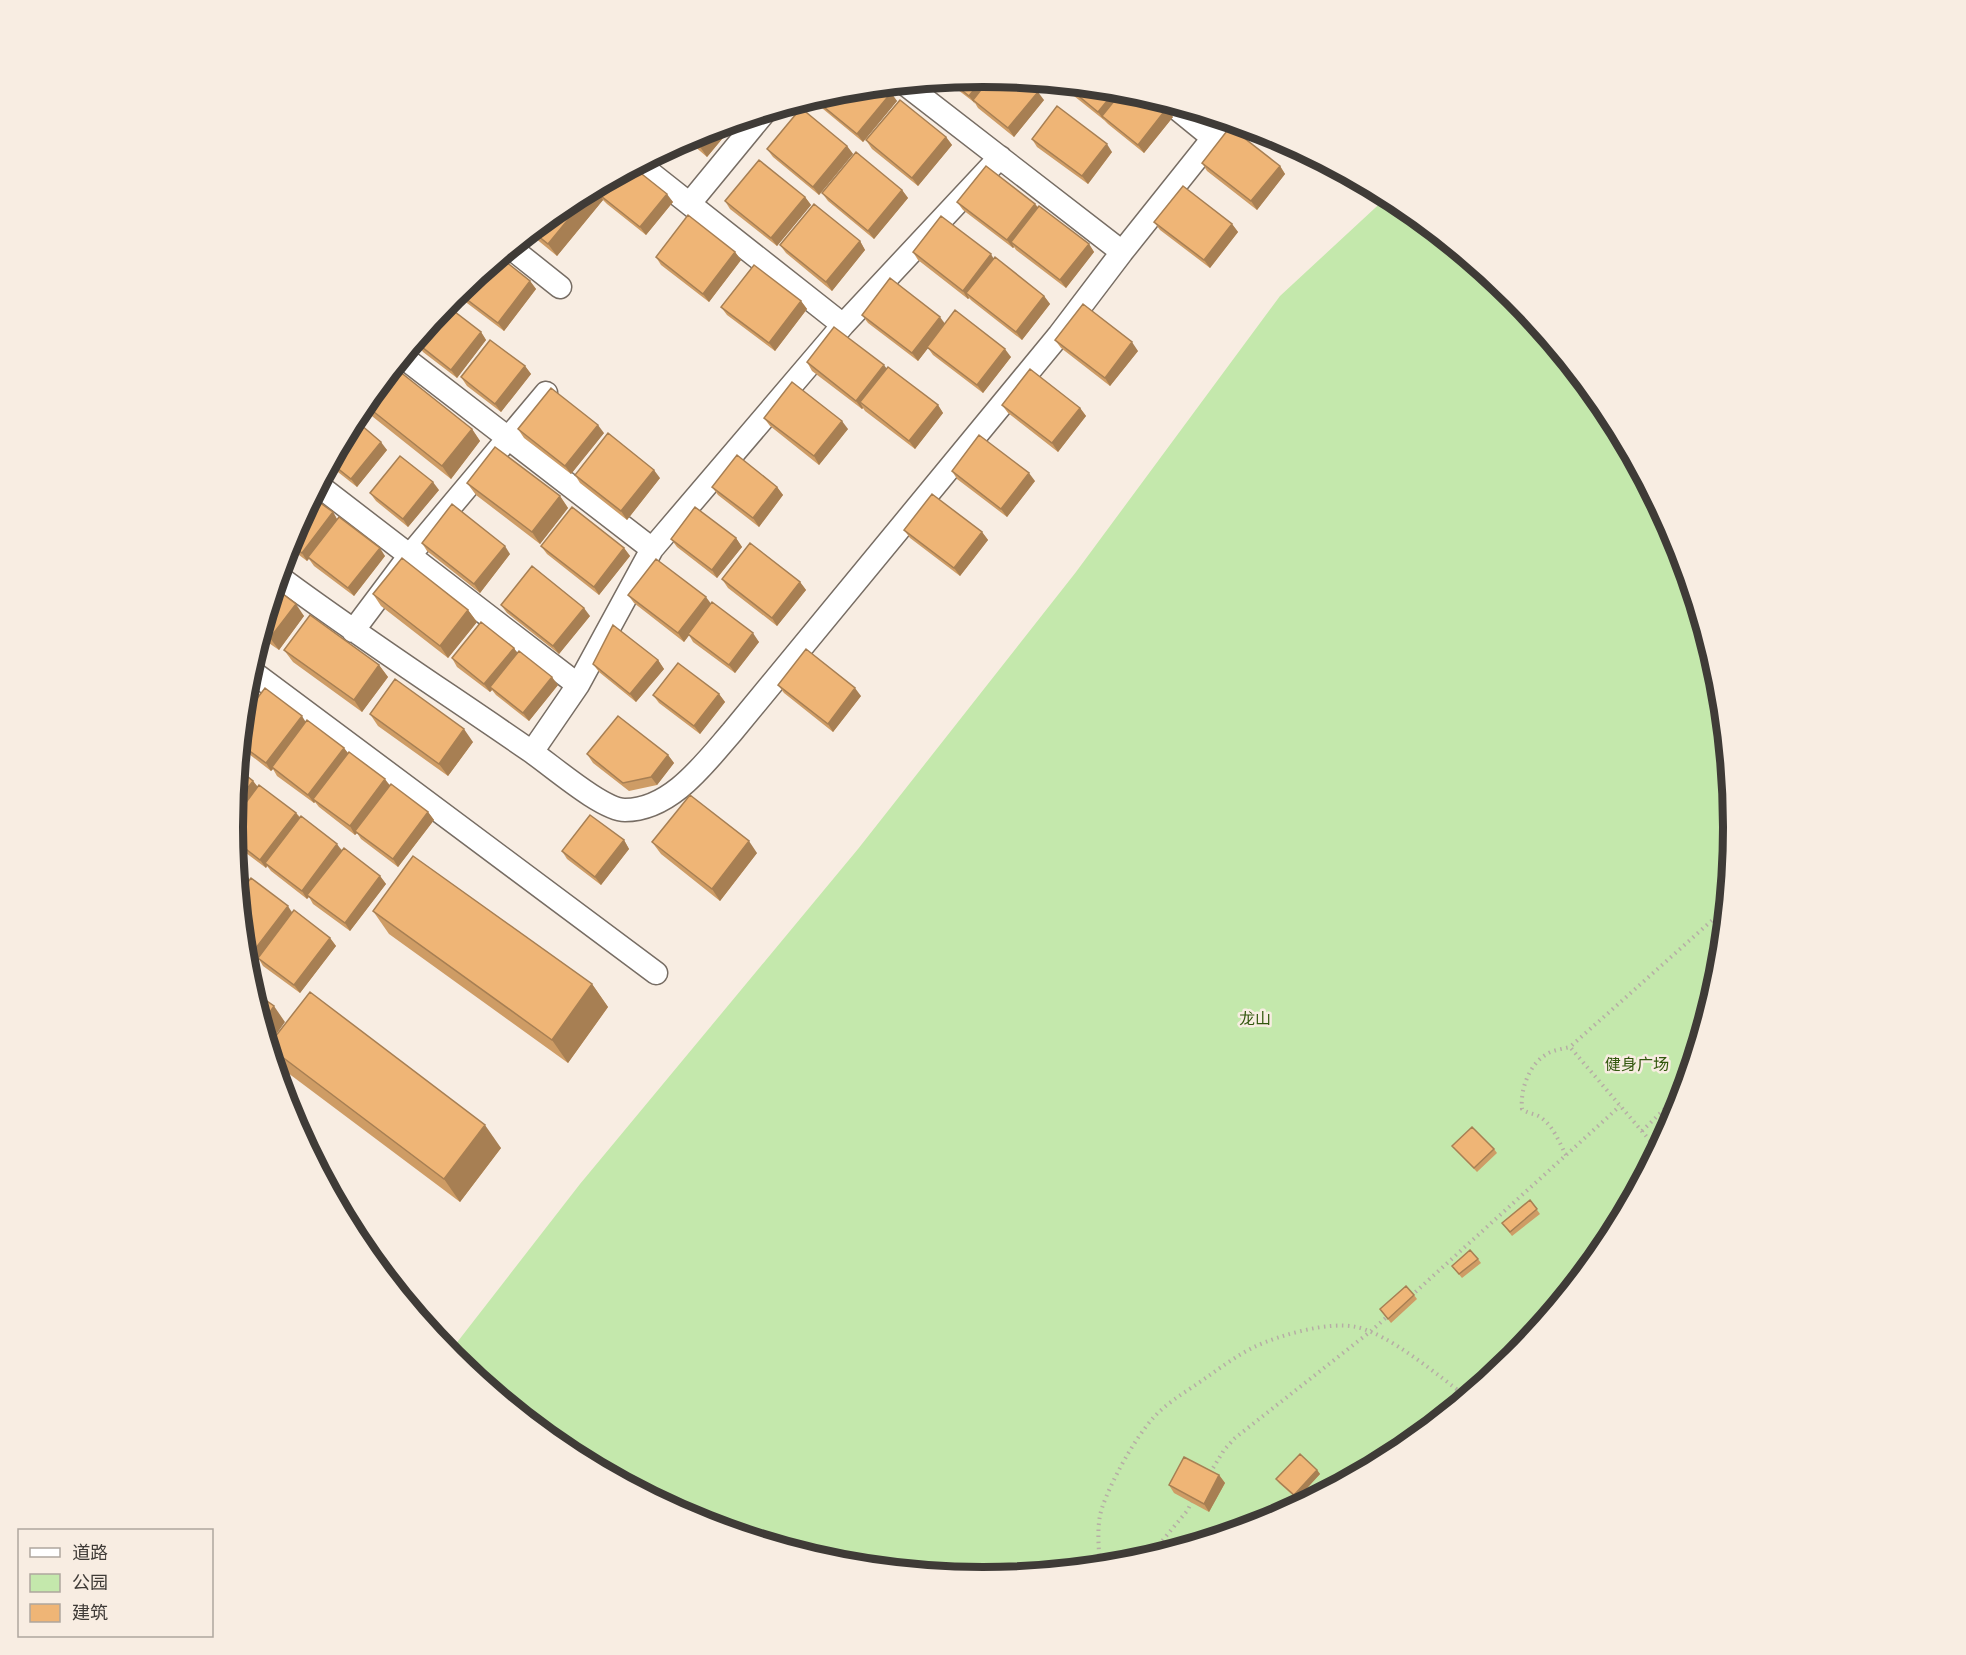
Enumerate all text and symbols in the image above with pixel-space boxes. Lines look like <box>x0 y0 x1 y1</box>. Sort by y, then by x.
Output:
park label: 龙山 <box>1239 1008 1271 1028</box>
park label: 健身广场 <box>1605 1054 1669 1074</box>
legend <box>18 1529 213 1637</box>
text: 道路 <box>72 1541 108 1563</box>
text: 公园 <box>72 1571 108 1593</box>
text: 建筑 <box>72 1601 108 1623</box>

